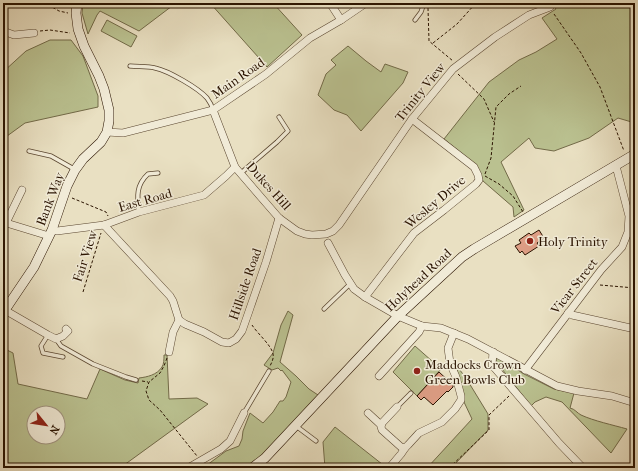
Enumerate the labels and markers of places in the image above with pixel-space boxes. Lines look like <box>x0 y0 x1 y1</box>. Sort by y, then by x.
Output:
place label: Holy Trinity <box>538 234 609 249</box>
marker: Holy Trinity <box>525 236 535 246</box>
place label: Maddocks Crown Green Bowls Club <box>425 357 525 387</box>
marker: Maddocks Crown Green Bowls Club <box>412 366 422 376</box>

